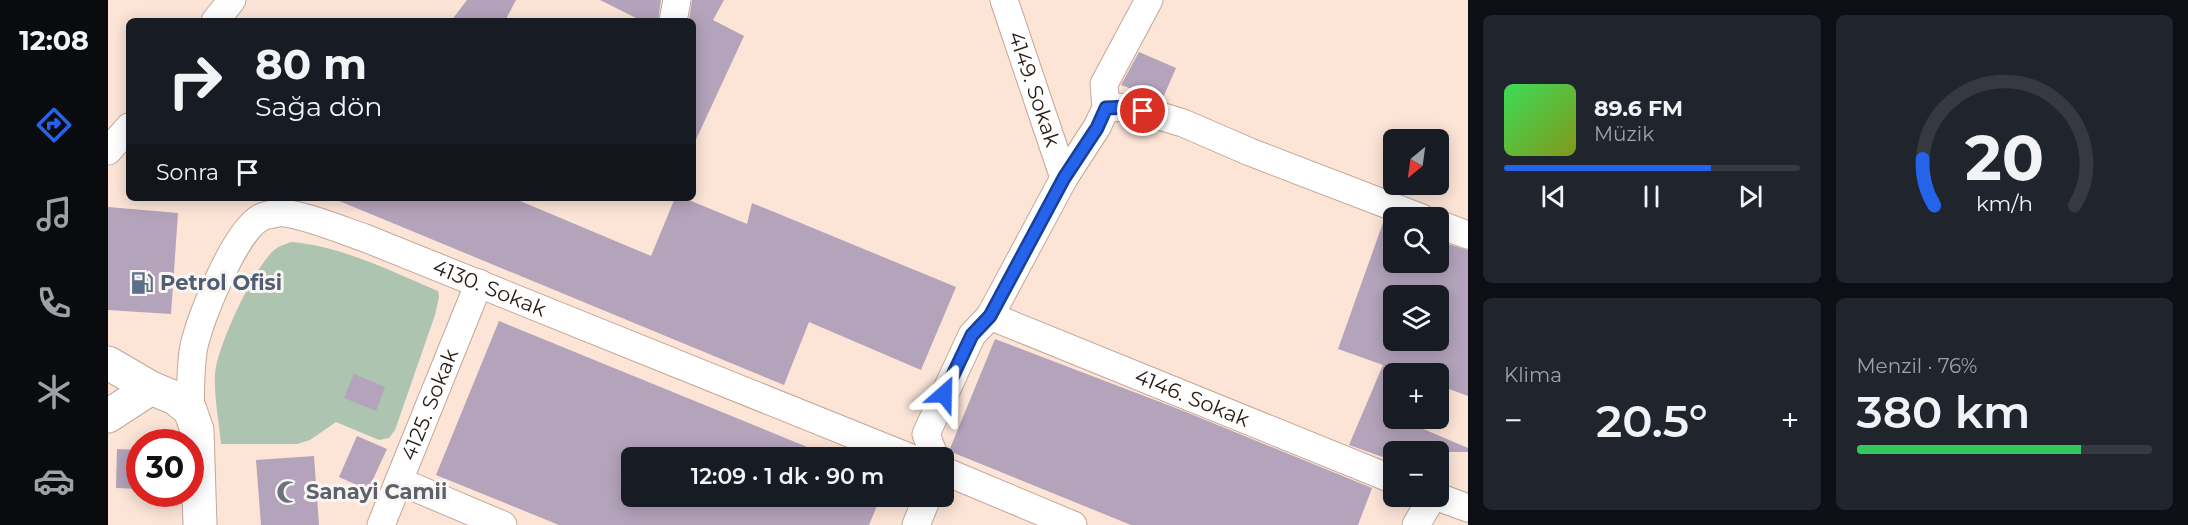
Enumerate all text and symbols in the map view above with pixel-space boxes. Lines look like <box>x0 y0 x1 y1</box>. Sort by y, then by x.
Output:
text: 12:08 <box>19 24 89 57</box>
street label: 4149. Sokak <box>1003 28 1066 150</box>
text: 80 m <box>255 38 367 90</box>
icon: right <box>156 42 234 120</box>
pin <box>1117 85 1168 136</box>
text: Sağa dön <box>255 90 383 123</box>
icon: arrive <box>1126 94 1159 127</box>
text: 89.6 FM <box>1594 95 1683 122</box>
icon: directions <box>33 104 75 146</box>
text: 20 <box>1965 120 2044 196</box>
text: Müzik <box>1594 122 1654 146</box>
north arrow <box>1383 129 1449 195</box>
map controls <box>1383 129 1449 507</box>
icon: arrive <box>231 156 264 189</box>
text: Sonra <box>156 159 219 186</box>
icon: previous <box>1537 180 1570 213</box>
icon: pause <box>1635 180 1668 213</box>
icon: next <box>1734 180 1767 213</box>
text: km/h <box>1976 190 2033 216</box>
icon: music <box>33 193 75 235</box>
button: search <box>1383 207 1449 273</box>
street label: 4130. Sokak <box>429 254 550 322</box>
fuel station icon: Petrol Ofisi <box>129 270 155 296</box>
place label: Petrol Ofisi <box>160 270 282 295</box>
icon: phone <box>33 282 75 324</box>
button: layers <box>1383 285 1449 351</box>
street label: 4125. Sokak <box>396 344 463 464</box>
text: Menzil · 76% <box>1857 354 1977 378</box>
position arrow <box>912 362 976 426</box>
street label: 4146. Sokak <box>1131 363 1253 432</box>
button: + <box>1383 363 1449 429</box>
text: Klima <box>1504 363 1562 387</box>
icon: climate <box>33 371 75 413</box>
text: 380 km <box>1857 384 2030 439</box>
text: 20.5° <box>1596 393 1708 448</box>
text: − <box>1504 400 1523 440</box>
text: + <box>1781 400 1799 440</box>
speed limit sign: 30 <box>126 429 204 507</box>
button: − <box>1383 441 1449 507</box>
icon: car <box>33 460 75 502</box>
text: 12:09 · 1 dk · 90 m <box>691 463 884 490</box>
mosque icon: Sanayi Camii <box>275 479 301 505</box>
place label: Sanayi Camii <box>306 479 447 504</box>

